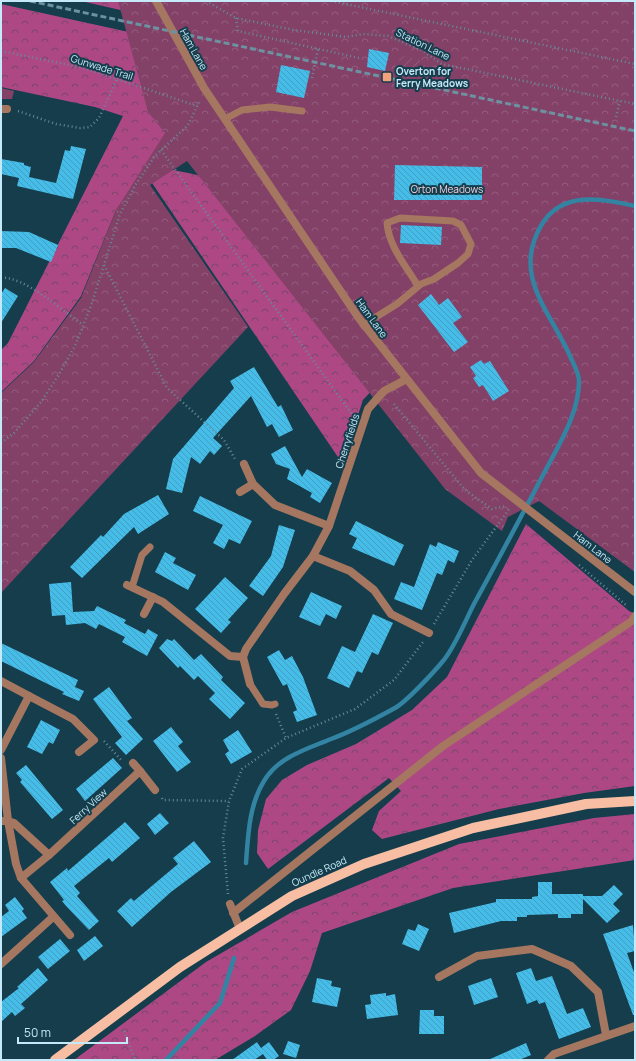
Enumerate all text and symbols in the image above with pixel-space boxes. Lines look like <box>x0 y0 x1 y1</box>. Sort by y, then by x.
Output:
street label: Station Lane <box>394 25 452 63</box>
street label: Ham Lane <box>177 26 211 72</box>
street label: Gunwade Trail <box>69 51 135 83</box>
place label: Overton for Ferry Meadows <box>396 64 469 90</box>
marker: Overton for Ferry Meadows <box>381 71 393 83</box>
park label: Orton Meadows <box>411 182 483 196</box>
street label: Ham Lane <box>353 296 391 341</box>
street label: Cherryfields <box>332 412 362 470</box>
street label: Ham Lane <box>571 528 615 567</box>
street label: Ferry View <box>66 785 110 827</box>
street label: Oundle Road <box>289 853 349 889</box>
scale bar <box>18 1019 127 1045</box>
text: 50 m <box>24 1024 51 1041</box>

